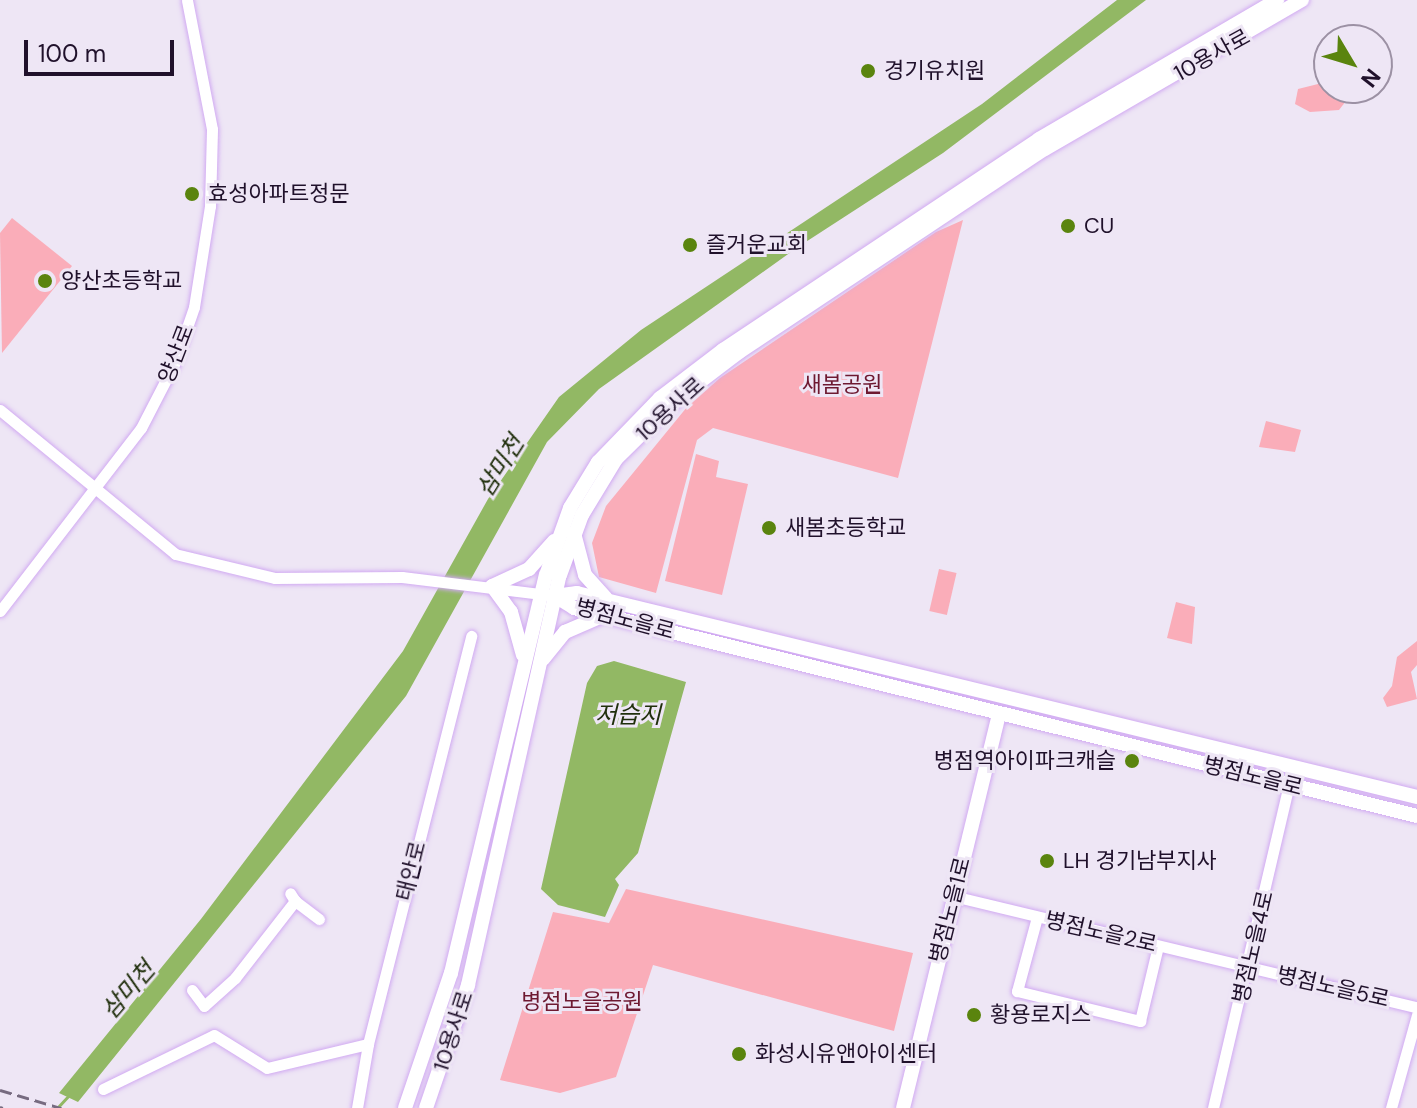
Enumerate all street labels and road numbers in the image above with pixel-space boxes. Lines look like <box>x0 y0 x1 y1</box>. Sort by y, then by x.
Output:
street label: 10용사로 <box>1169 23 1255 87</box>
street label: 양산로 <box>153 321 199 387</box>
street label: 10용사로 <box>630 372 710 446</box>
street label: 병점노을로 <box>573 593 677 645</box>
street label: 병점노을로 <box>1201 751 1305 801</box>
street label: 태안로 <box>391 838 431 904</box>
street label: 병점노을1로 <box>924 854 976 966</box>
street label: 병점노을4로 <box>1227 888 1279 1006</box>
street label: 병점노을2로 <box>1043 906 1159 958</box>
street label: 병점노을5로 <box>1274 961 1392 1013</box>
street label: 10용사로 <box>428 988 478 1074</box>

